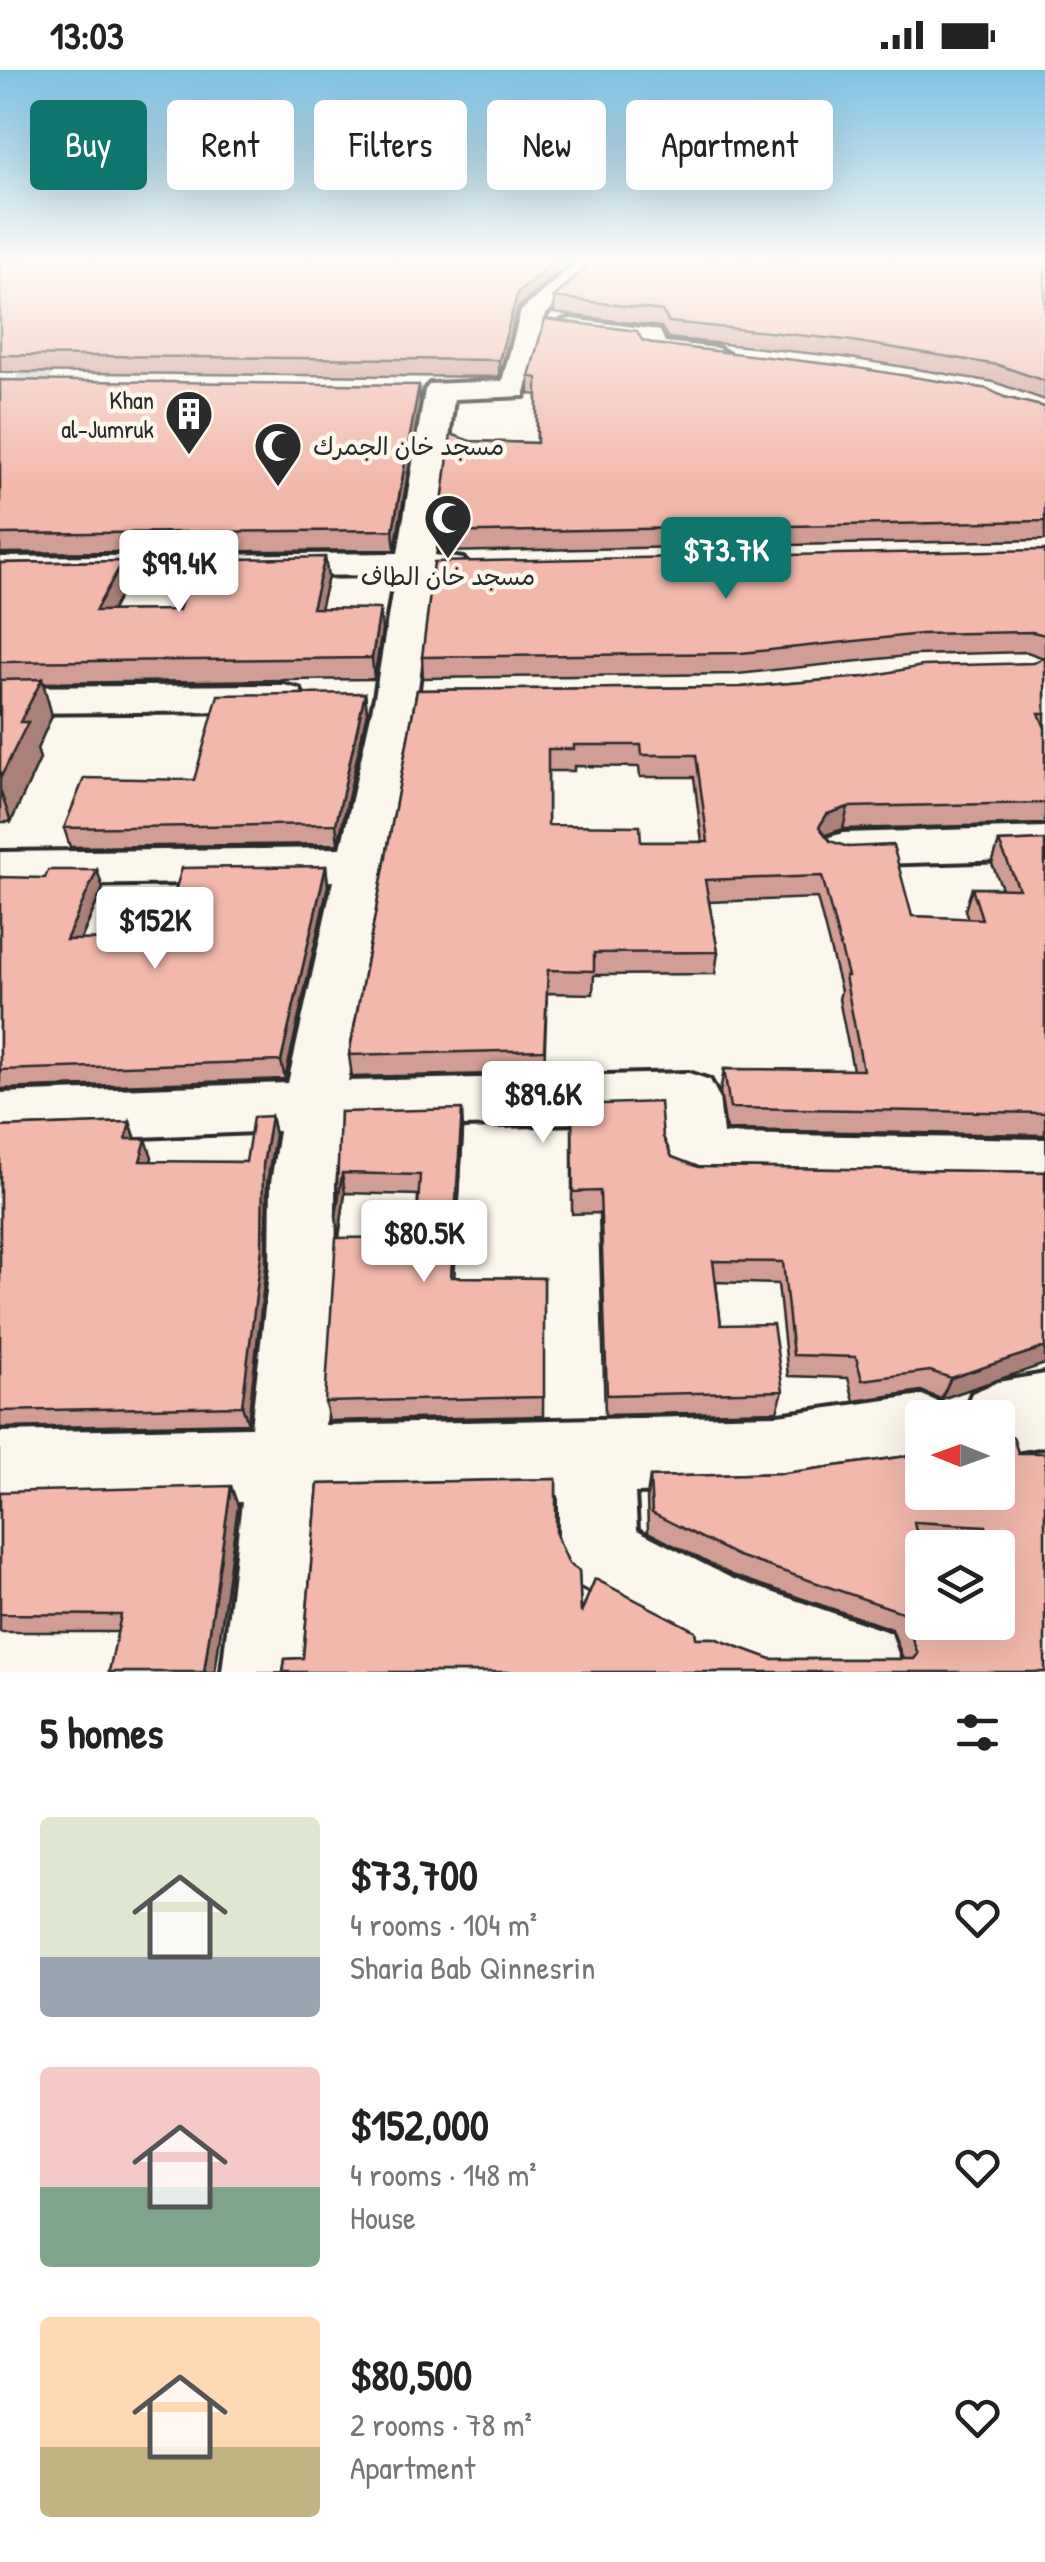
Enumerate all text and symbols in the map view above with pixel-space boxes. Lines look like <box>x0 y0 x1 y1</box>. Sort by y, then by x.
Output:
text: 13:03 <box>50 9 124 61</box>
chip: Buy <box>30 100 147 190</box>
chip: Rent <box>167 100 294 190</box>
chip: Filters <box>314 100 467 190</box>
chip: New <box>487 100 606 190</box>
chip: Apartment <box>626 100 833 190</box>
place label: Khan al-Jumruk <box>61 383 154 446</box>
building icon: Khan al-Jumruk <box>163 388 215 456</box>
mosque icon: مسجد خان الجمرك <box>252 420 304 488</box>
place label: مسجد خان الجمرك <box>313 429 504 463</box>
mosque icon: مسجد خان الطاف <box>422 492 474 560</box>
pin: $73.7K <box>645 517 807 602</box>
text: $73.7K <box>683 528 769 571</box>
pin: $99.4K <box>98 530 260 615</box>
text: $99.4K <box>141 541 217 584</box>
place label: مسجد خان الطاف <box>361 559 535 593</box>
pin: $152K <box>85 887 225 972</box>
text: $152K <box>118 898 192 941</box>
pin: $89.6K <box>462 1061 624 1146</box>
text: $89.6K <box>504 1072 582 1115</box>
pin: $80.5K <box>343 1200 505 1285</box>
text: $80.5K <box>383 1211 465 1254</box>
north arrow <box>905 1400 1015 1510</box>
map controls <box>905 1400 1015 1640</box>
button: layers <box>905 1530 1015 1640</box>
text: 5 homes <box>40 1704 163 1761</box>
icon: filters <box>950 1705 1005 1760</box>
text: $73,700 <box>350 1846 478 1903</box>
icon: home <box>120 1857 240 1977</box>
icon: heart <box>950 1890 1005 1945</box>
text: 4 rooms · 104 m² <box>350 1903 537 1946</box>
text: Sharia Bab Qinnesrin <box>350 1946 595 1989</box>
text: $152,000 <box>350 2096 489 2153</box>
icon: home <box>120 2107 240 2227</box>
icon: heart <box>950 2140 1005 2195</box>
text: 4 rooms · 148 m² <box>350 2153 537 2196</box>
text: House <box>350 2196 416 2239</box>
text: $80,500 <box>350 2346 472 2403</box>
icon: home <box>120 2357 240 2477</box>
icon: heart <box>950 2390 1005 2445</box>
text: 2 rooms · 78 m² <box>350 2403 532 2446</box>
text: Apartment <box>350 2446 475 2489</box>

